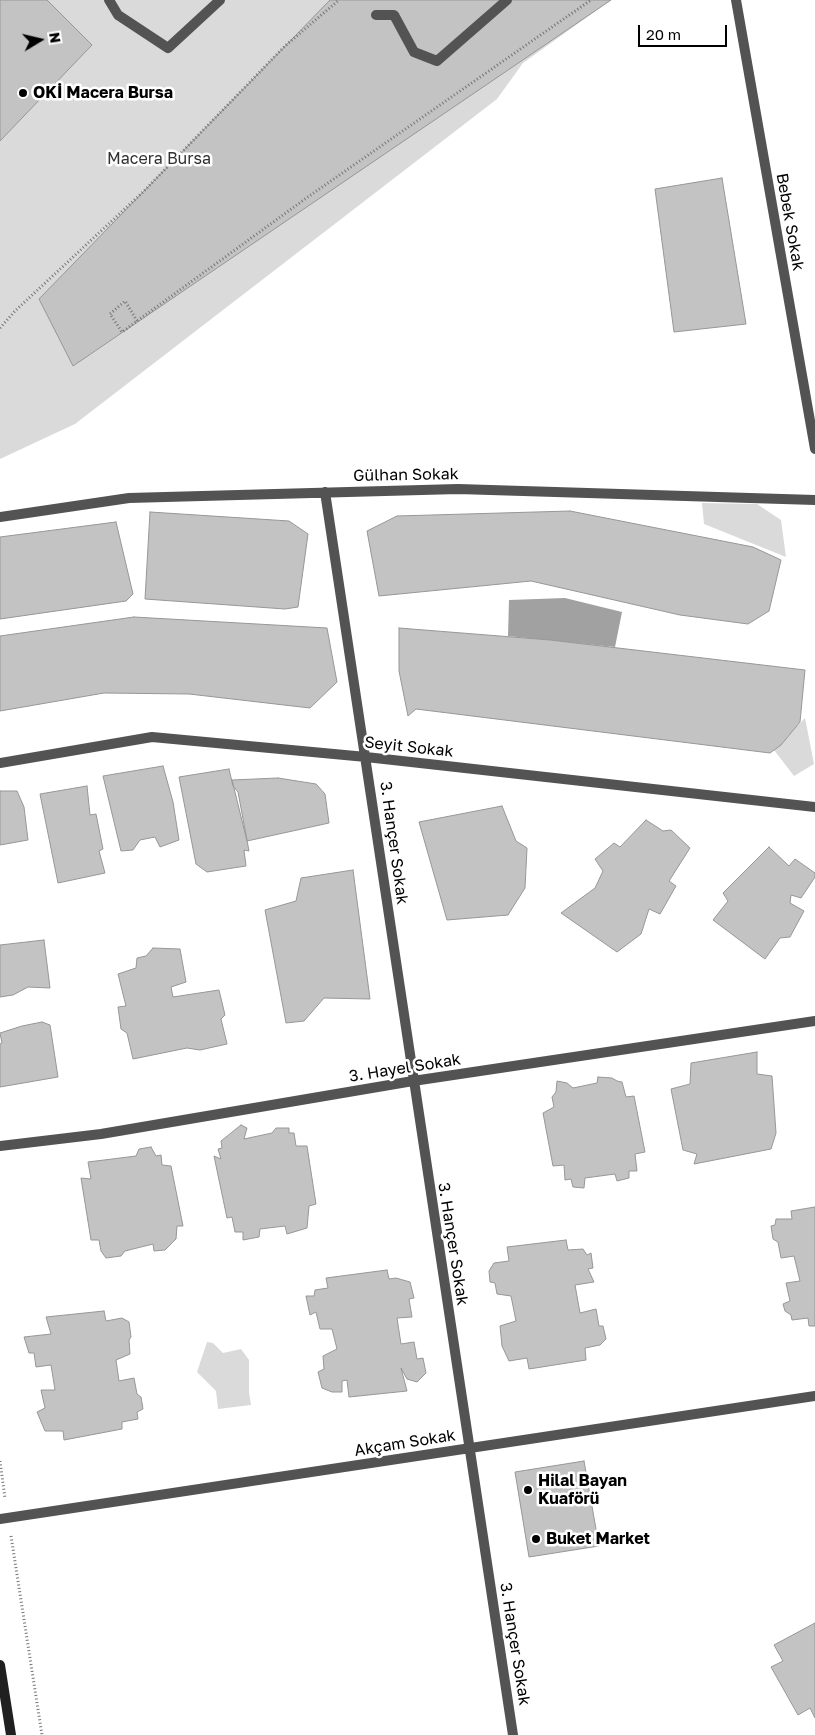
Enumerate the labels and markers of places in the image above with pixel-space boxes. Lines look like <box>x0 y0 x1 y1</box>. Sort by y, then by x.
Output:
place label: OKİ Macera Bursa <box>33 83 173 103</box>
marker: OKİ Macera Bursa <box>17 87 29 99</box>
place label: Hilal Bayan Kuaförü <box>538 1471 627 1509</box>
marker: Hilal Bayan Kuaförü <box>522 1484 534 1496</box>
place label: Buket Market <box>546 1529 650 1549</box>
marker: Buket Market <box>530 1533 542 1545</box>

